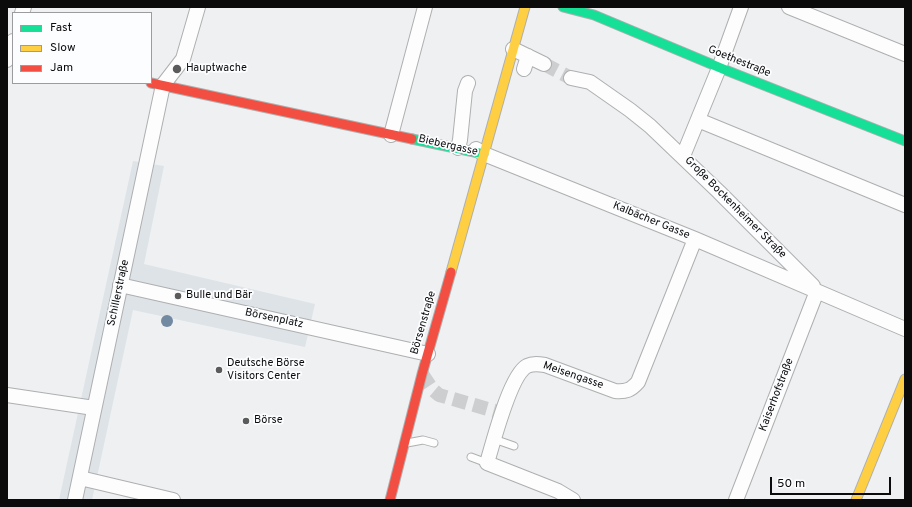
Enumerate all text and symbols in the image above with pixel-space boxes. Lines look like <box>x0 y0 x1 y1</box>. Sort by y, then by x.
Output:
legend <box>12 12 152 84</box>
text: Fast <box>50 20 72 36</box>
text: Slow <box>50 40 76 56</box>
street label: Goethestraße <box>706 43 772 81</box>
text: Jam <box>50 60 73 76</box>
place label: Hauptwache <box>186 62 247 76</box>
marker: Hauptwache <box>171 63 183 75</box>
street label: Biebergasse <box>417 133 479 159</box>
street label: Große Bockenheimer Straße <box>681 154 789 262</box>
street label: Kalbächer Gasse <box>611 200 691 242</box>
street label: Schillerstraße <box>106 259 132 327</box>
place label: Bulle und Bär <box>186 289 252 303</box>
street label: Börsenstraße <box>409 290 439 356</box>
marker: Bulle und Bär <box>173 291 183 301</box>
street label: Börsenplatz <box>244 306 304 332</box>
place label: Deutsche Börse Visitors Center <box>227 357 305 383</box>
street label: Kaiserhofstraße <box>757 357 797 433</box>
street label: Meisengasse <box>541 359 605 393</box>
marker: Deutsche Börse Visitors Center <box>214 365 224 375</box>
place label: Börse <box>254 414 283 428</box>
marker: Börse <box>241 416 251 426</box>
scale bar <box>772 469 893 495</box>
text: 50 m <box>777 476 805 492</box>

